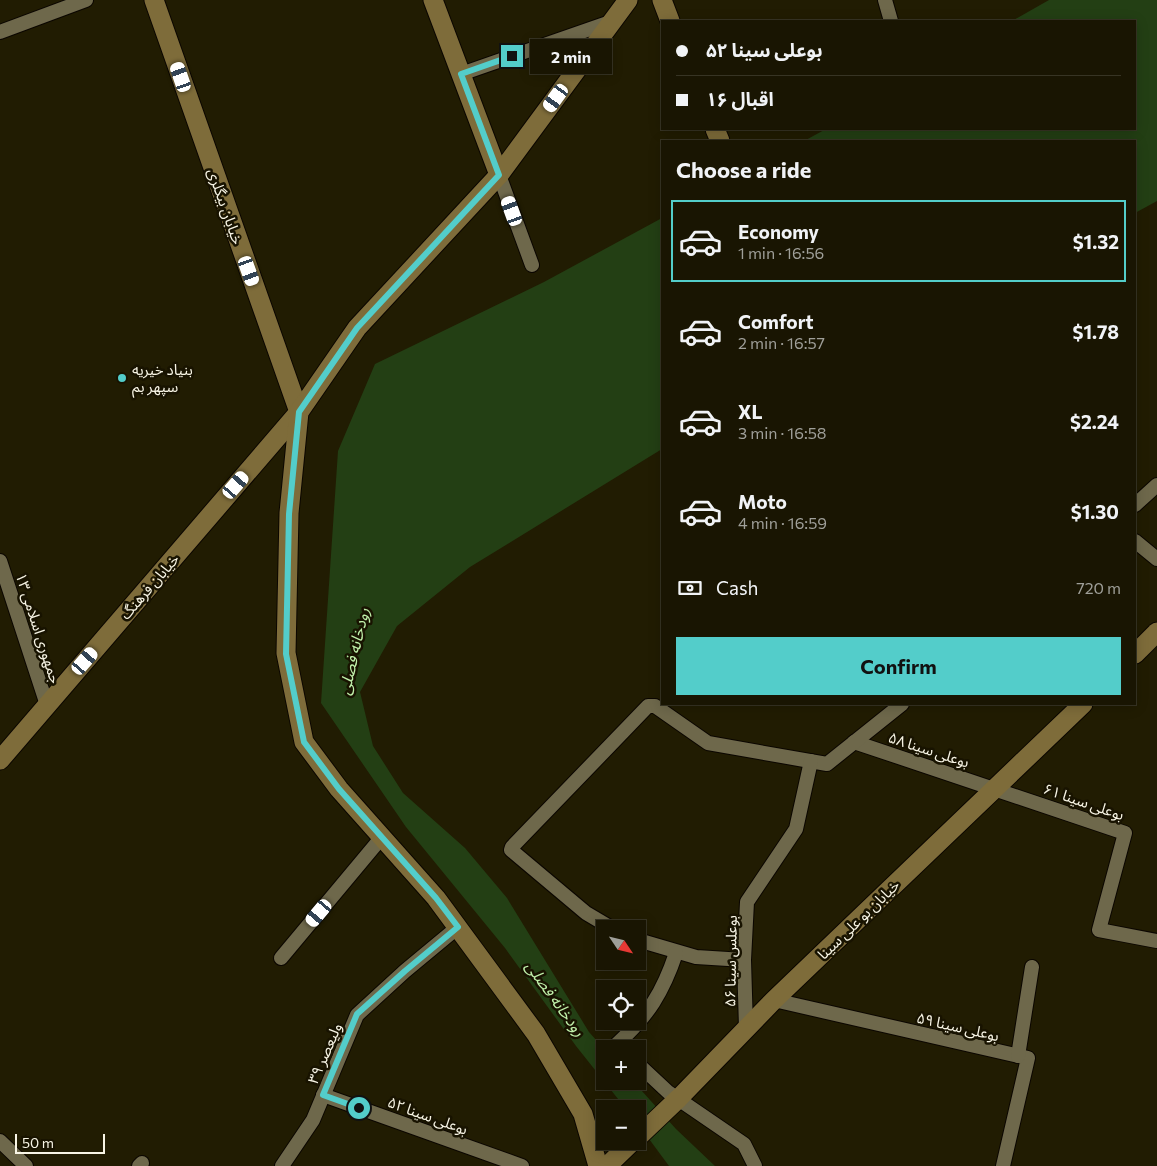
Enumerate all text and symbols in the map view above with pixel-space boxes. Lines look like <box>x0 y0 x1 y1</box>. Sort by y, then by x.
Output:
callout: 2 min <box>530 38 612 74</box>
text: بوعلی سینا ۵۲ <box>706 38 822 61</box>
route end <box>501 45 523 67</box>
text: 2 min <box>551 47 591 66</box>
car <box>169 60 192 94</box>
car <box>541 81 570 115</box>
text: اقبال ۱۶ <box>706 87 774 110</box>
text: Choose a ride <box>676 156 811 183</box>
street label: خیابان بیگلری <box>204 166 247 247</box>
car <box>499 194 524 228</box>
icon: car <box>678 219 723 264</box>
text: Economy <box>738 220 819 243</box>
text: $1.32 <box>1073 230 1119 253</box>
text: 1 min · 16:56 <box>738 243 824 262</box>
car <box>236 254 261 288</box>
icon: car <box>678 309 723 354</box>
text: Comfort <box>738 310 814 333</box>
text: $1.78 <box>1073 320 1119 343</box>
text: 2 min · 16:57 <box>738 333 825 352</box>
place label: بنیاد خیریه سپهر بم <box>132 360 193 398</box>
marker: بنیاد خیریه سپهر بم <box>116 372 128 384</box>
icon: car <box>678 399 723 444</box>
text: XL <box>738 400 763 423</box>
text: $2.24 <box>1070 410 1119 433</box>
text: 3 min · 16:58 <box>738 423 827 442</box>
car <box>220 469 251 501</box>
icon: car <box>678 489 723 534</box>
text: Moto <box>738 490 787 513</box>
text: $1.30 <box>1071 500 1119 523</box>
text: 4 min · 16:59 <box>738 513 827 532</box>
street label: خیابان فرهنگ <box>116 549 183 623</box>
street label: جمهوری اسلامی ۱۳ <box>12 570 65 686</box>
icon: cash <box>676 574 704 602</box>
text: Cash <box>716 576 758 599</box>
text: 720 m <box>1076 578 1121 597</box>
water label: رودخانه فصلی <box>334 605 373 697</box>
button: Confirm <box>676 637 1121 695</box>
car <box>69 645 100 677</box>
street label: بوعلی سینا ۵۸ <box>886 727 972 771</box>
street label: بوعلی سینا ۶۱ <box>1041 779 1127 824</box>
street label: خیابان بو علی سینا <box>813 875 904 963</box>
car <box>303 897 334 929</box>
street label: بوعلس سینا ۵۶ <box>720 915 741 1007</box>
north arrow <box>596 920 646 970</box>
map controls <box>596 920 646 1150</box>
water label: رودخانه فصلی <box>521 956 590 1040</box>
button: locate <box>596 980 646 1030</box>
street label: بوعلی سینا ۵۹ <box>915 1008 1001 1045</box>
street label: ولیعصر ۳۹ <box>303 1020 346 1086</box>
button: + <box>596 1040 646 1090</box>
street label: بوعلی سینا ۵۲ <box>385 1092 471 1139</box>
route start <box>348 1097 370 1119</box>
button: − <box>596 1100 646 1150</box>
scale bar <box>15 1131 105 1154</box>
text: 50 m <box>22 1134 54 1151</box>

